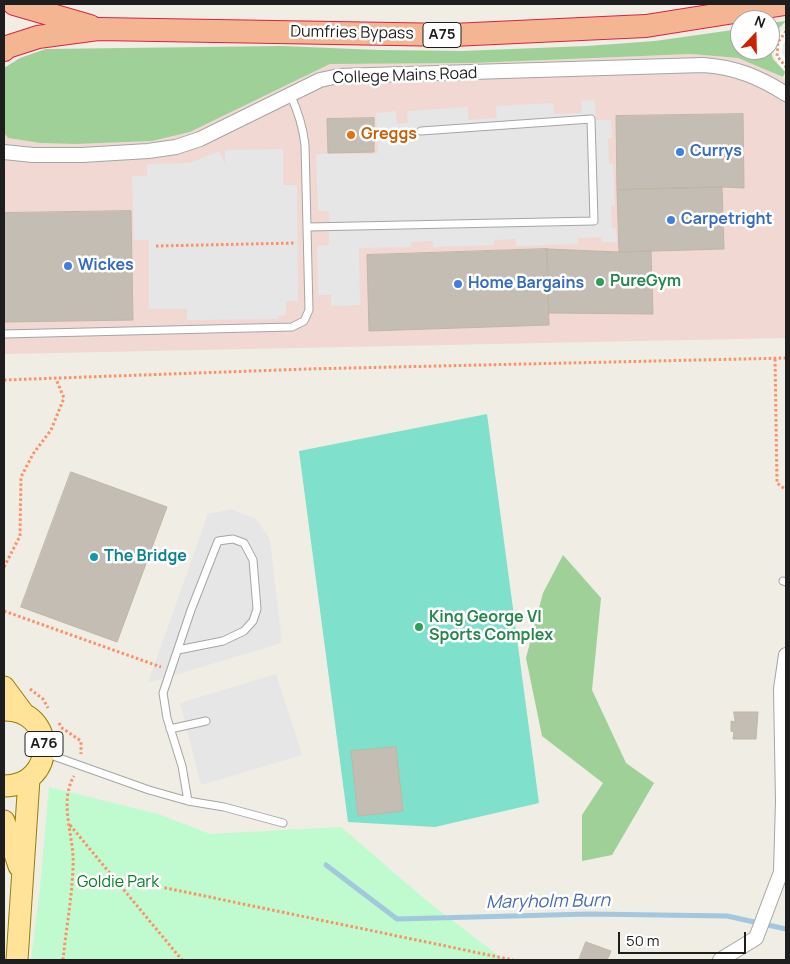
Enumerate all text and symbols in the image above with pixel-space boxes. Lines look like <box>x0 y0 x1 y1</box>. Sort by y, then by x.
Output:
north arrow <box>730 10 780 60</box>
text: N <box>752 11 768 32</box>
street label: Dumfries Bypass <box>290 22 414 44</box>
road number: A75 <box>423 22 461 48</box>
street label: College Mains Road <box>332 64 478 88</box>
place label: Greggs <box>361 125 417 145</box>
marker: Greggs <box>345 129 357 141</box>
place label: Currys <box>690 142 742 162</box>
marker: Currys <box>674 146 686 158</box>
place label: Carpetright <box>681 210 772 230</box>
marker: Carpetright <box>665 214 677 226</box>
place label: Wickes <box>78 256 134 276</box>
marker: Wickes <box>62 260 74 272</box>
place label: PureGym <box>610 272 681 292</box>
place label: Home Bargains <box>468 274 584 294</box>
marker: PureGym <box>594 276 606 288</box>
marker: Home Bargains <box>452 278 464 290</box>
place label: The Bridge <box>104 547 187 567</box>
marker: The Bridge <box>88 551 100 563</box>
place label: King George VI Sports Complex <box>429 608 553 646</box>
marker: King George VI Sports Complex <box>413 621 425 633</box>
road number: A76 <box>25 732 63 756</box>
park label: Goldie Park <box>77 873 159 893</box>
water label: Maryholm Burn <box>486 890 610 914</box>
scale bar <box>620 922 748 954</box>
text: 50 m <box>626 930 660 951</box>

